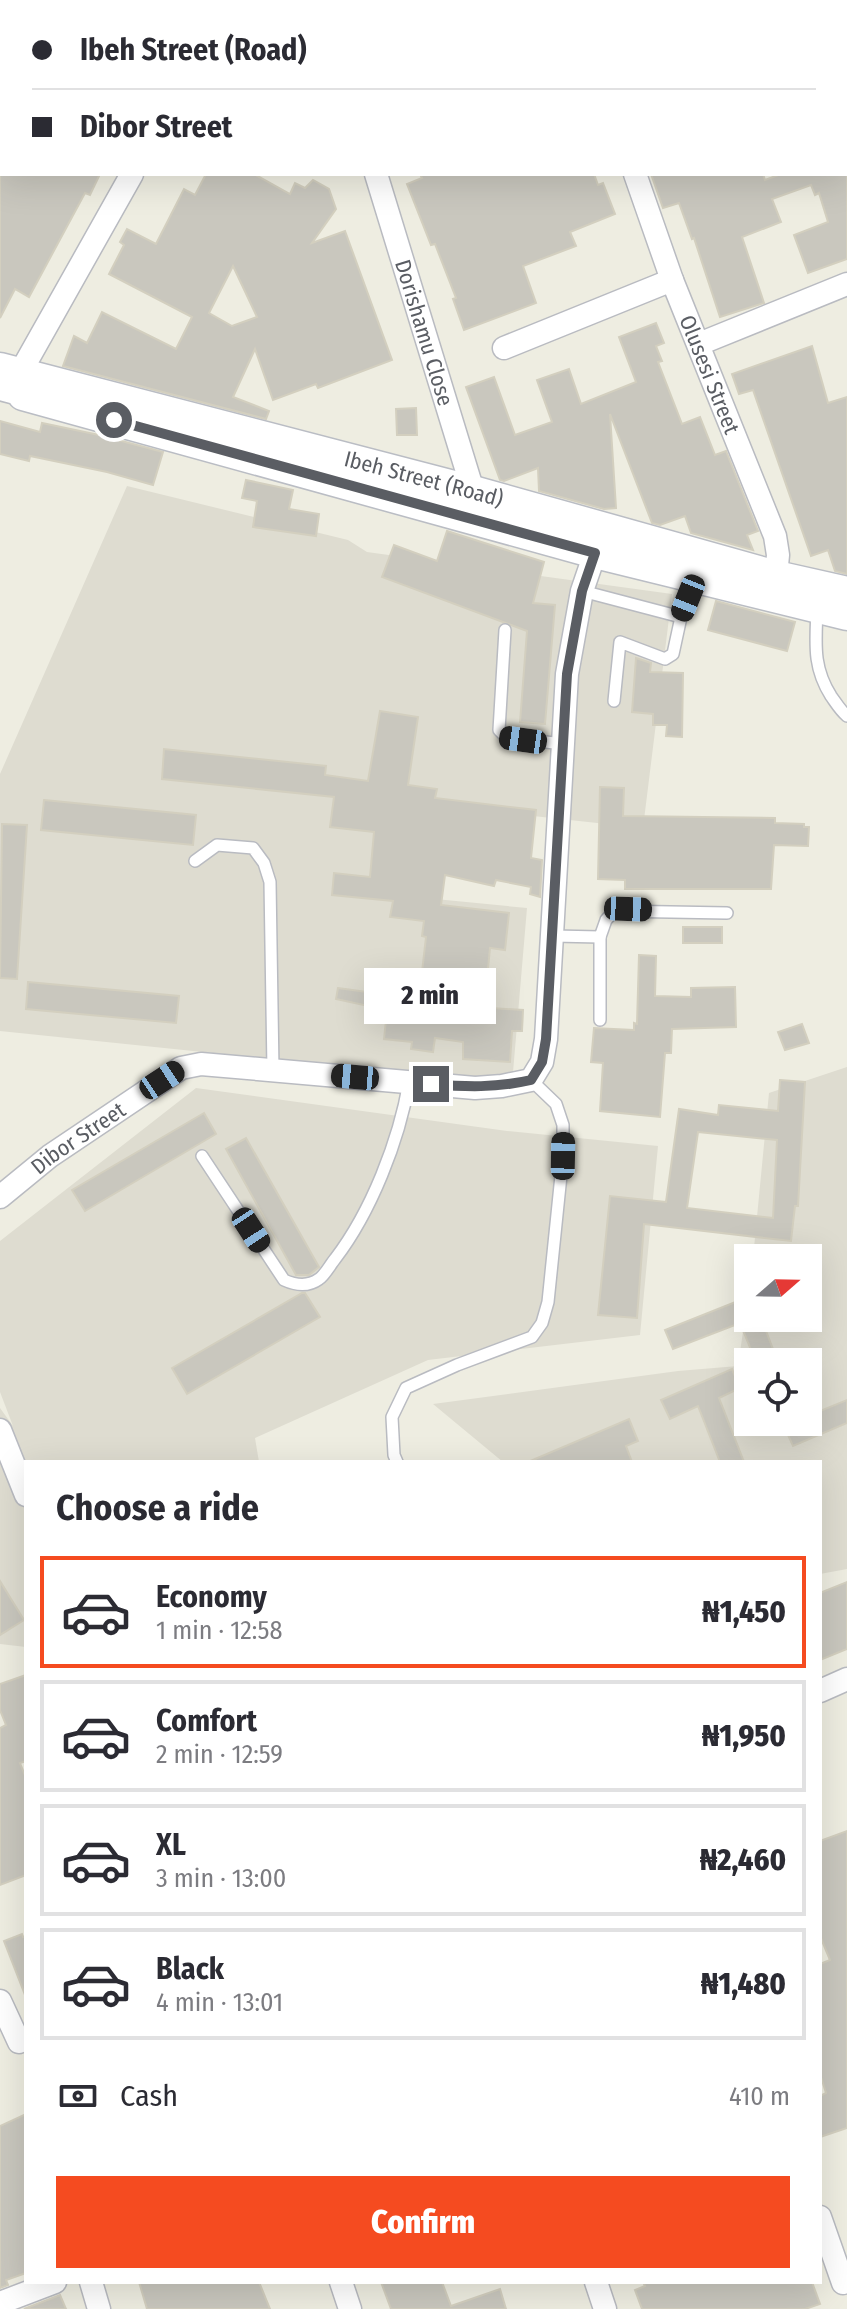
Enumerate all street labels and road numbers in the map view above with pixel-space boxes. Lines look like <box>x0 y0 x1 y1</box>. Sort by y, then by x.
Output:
street label: Dorishamu Close <box>389 256 459 409</box>
street label: Olusesi Street <box>674 311 746 439</box>
street label: Ibeh Street (Road) <box>341 445 506 513</box>
street label: Dibor Street <box>26 1096 131 1180</box>

